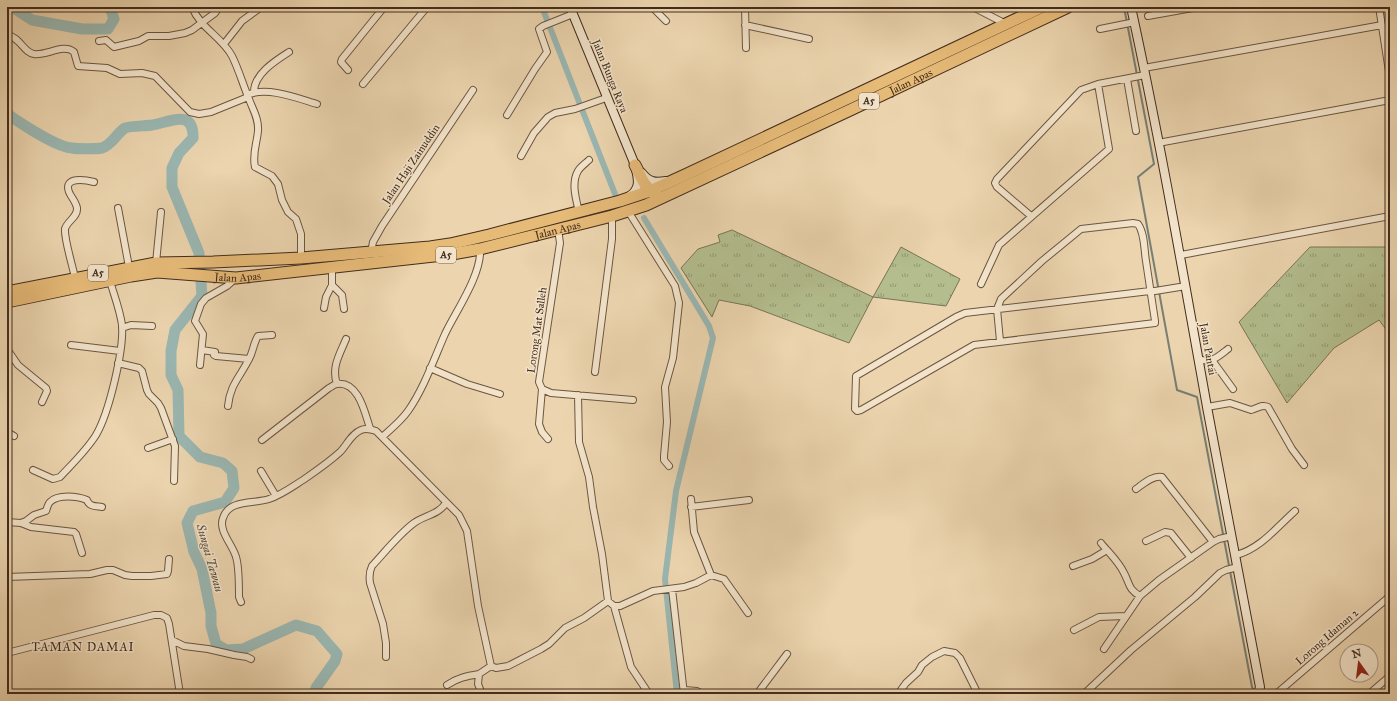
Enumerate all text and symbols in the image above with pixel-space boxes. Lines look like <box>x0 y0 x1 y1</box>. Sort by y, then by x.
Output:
street label: Jalan Bunga Raya <box>588 36 631 115</box>
street label: Jalan Apas <box>886 66 935 98</box>
road number: A5 <box>859 93 879 109</box>
street label: Jalan Haji Zainuddin <box>379 122 443 208</box>
street label: Jalan Apas <box>533 218 582 243</box>
road number: A5 <box>436 247 456 263</box>
road number: A5 <box>88 265 108 281</box>
street label: Jalan Apas <box>213 269 262 285</box>
street label: Lorong Mat Salleh <box>525 286 549 374</box>
street label: Jalan Pantai <box>1196 321 1219 376</box>
water label: Sungai Tawau <box>193 521 226 594</box>
street label: Lorong Idaman 2 <box>1293 606 1362 668</box>
district label: TAMAN DAMAI <box>31 640 135 654</box>
north arrow <box>1339 643 1379 683</box>
text: N <box>1351 646 1363 661</box>

